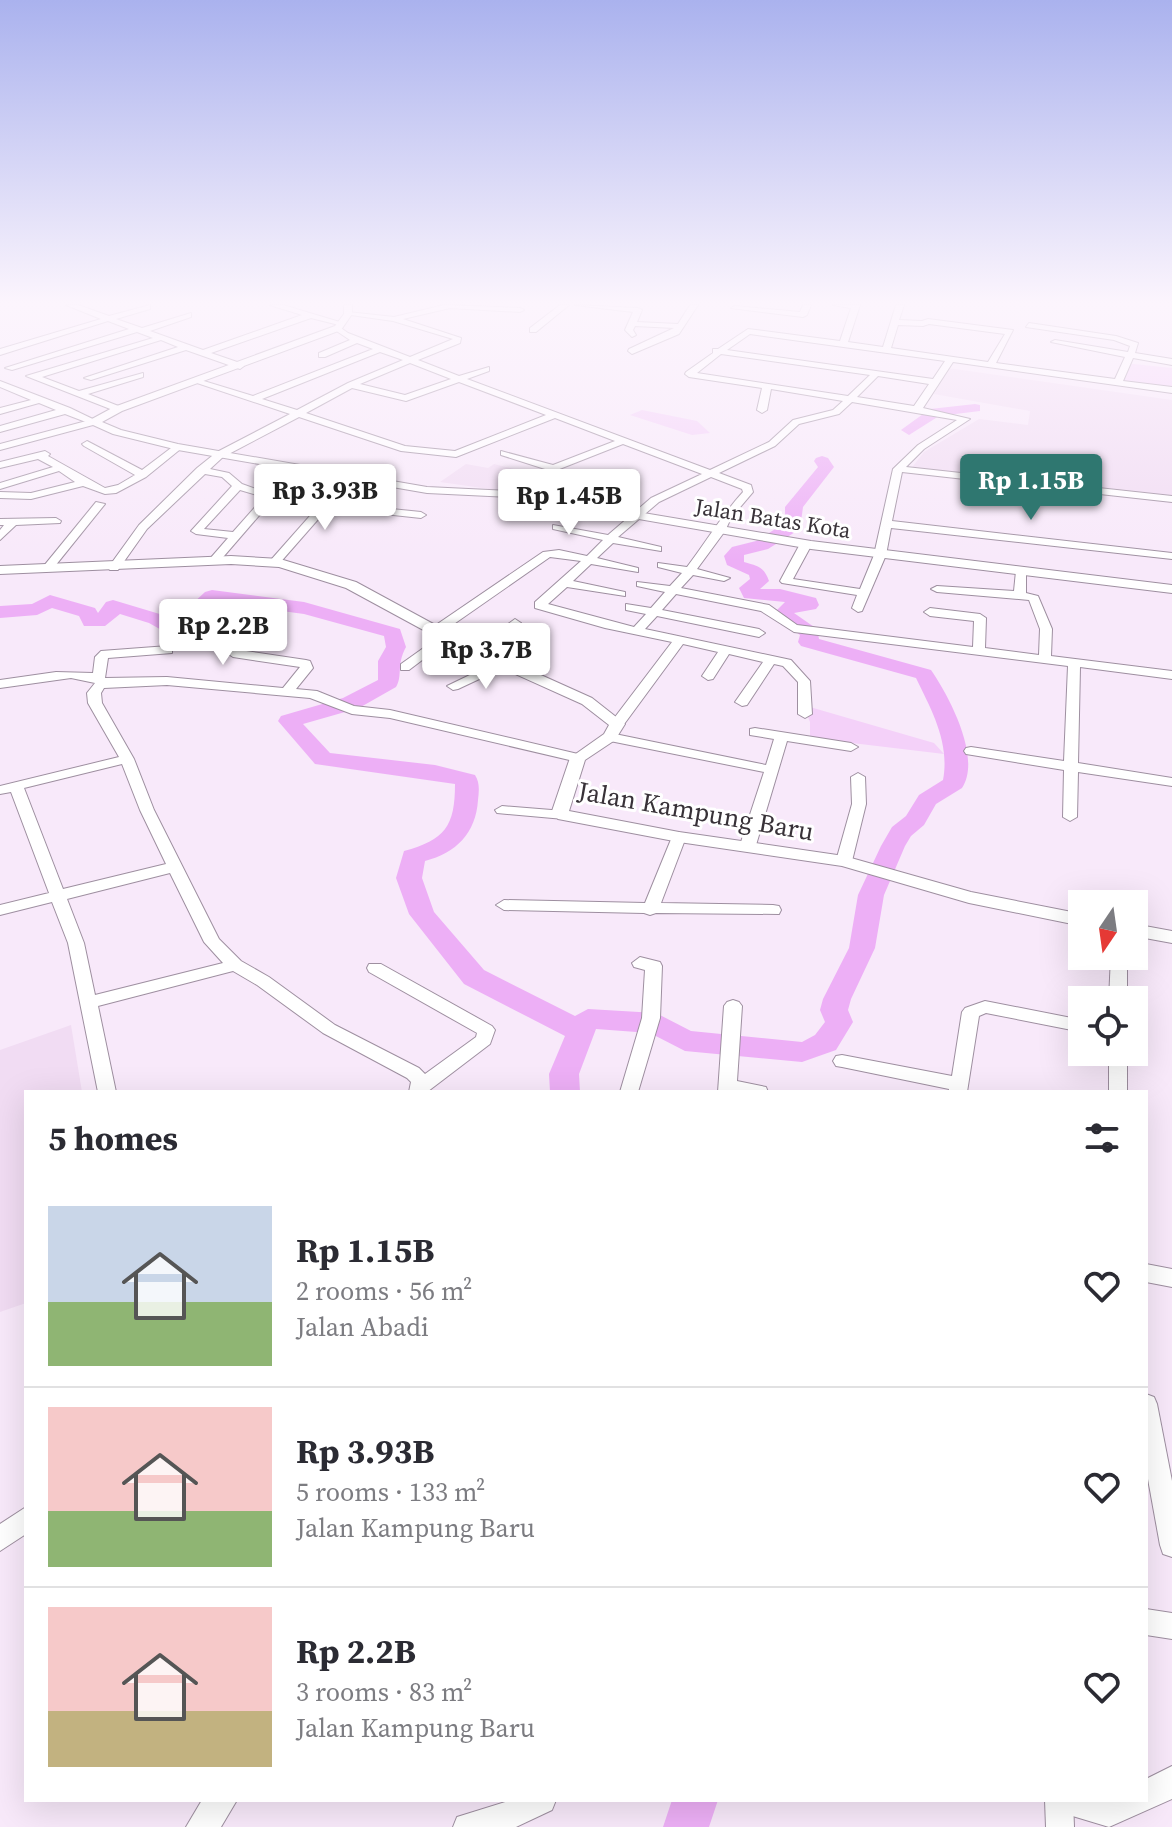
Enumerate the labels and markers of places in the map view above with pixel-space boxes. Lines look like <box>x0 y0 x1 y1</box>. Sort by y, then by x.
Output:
pin: Rp 1.15B <box>948 454 1114 522</box>
pin: Rp 3.93B <box>242 464 408 532</box>
pin: Rp 1.45B <box>486 469 652 537</box>
pin: Rp 2.2B <box>149 599 297 667</box>
pin: Rp 3.7B <box>412 623 560 691</box>

